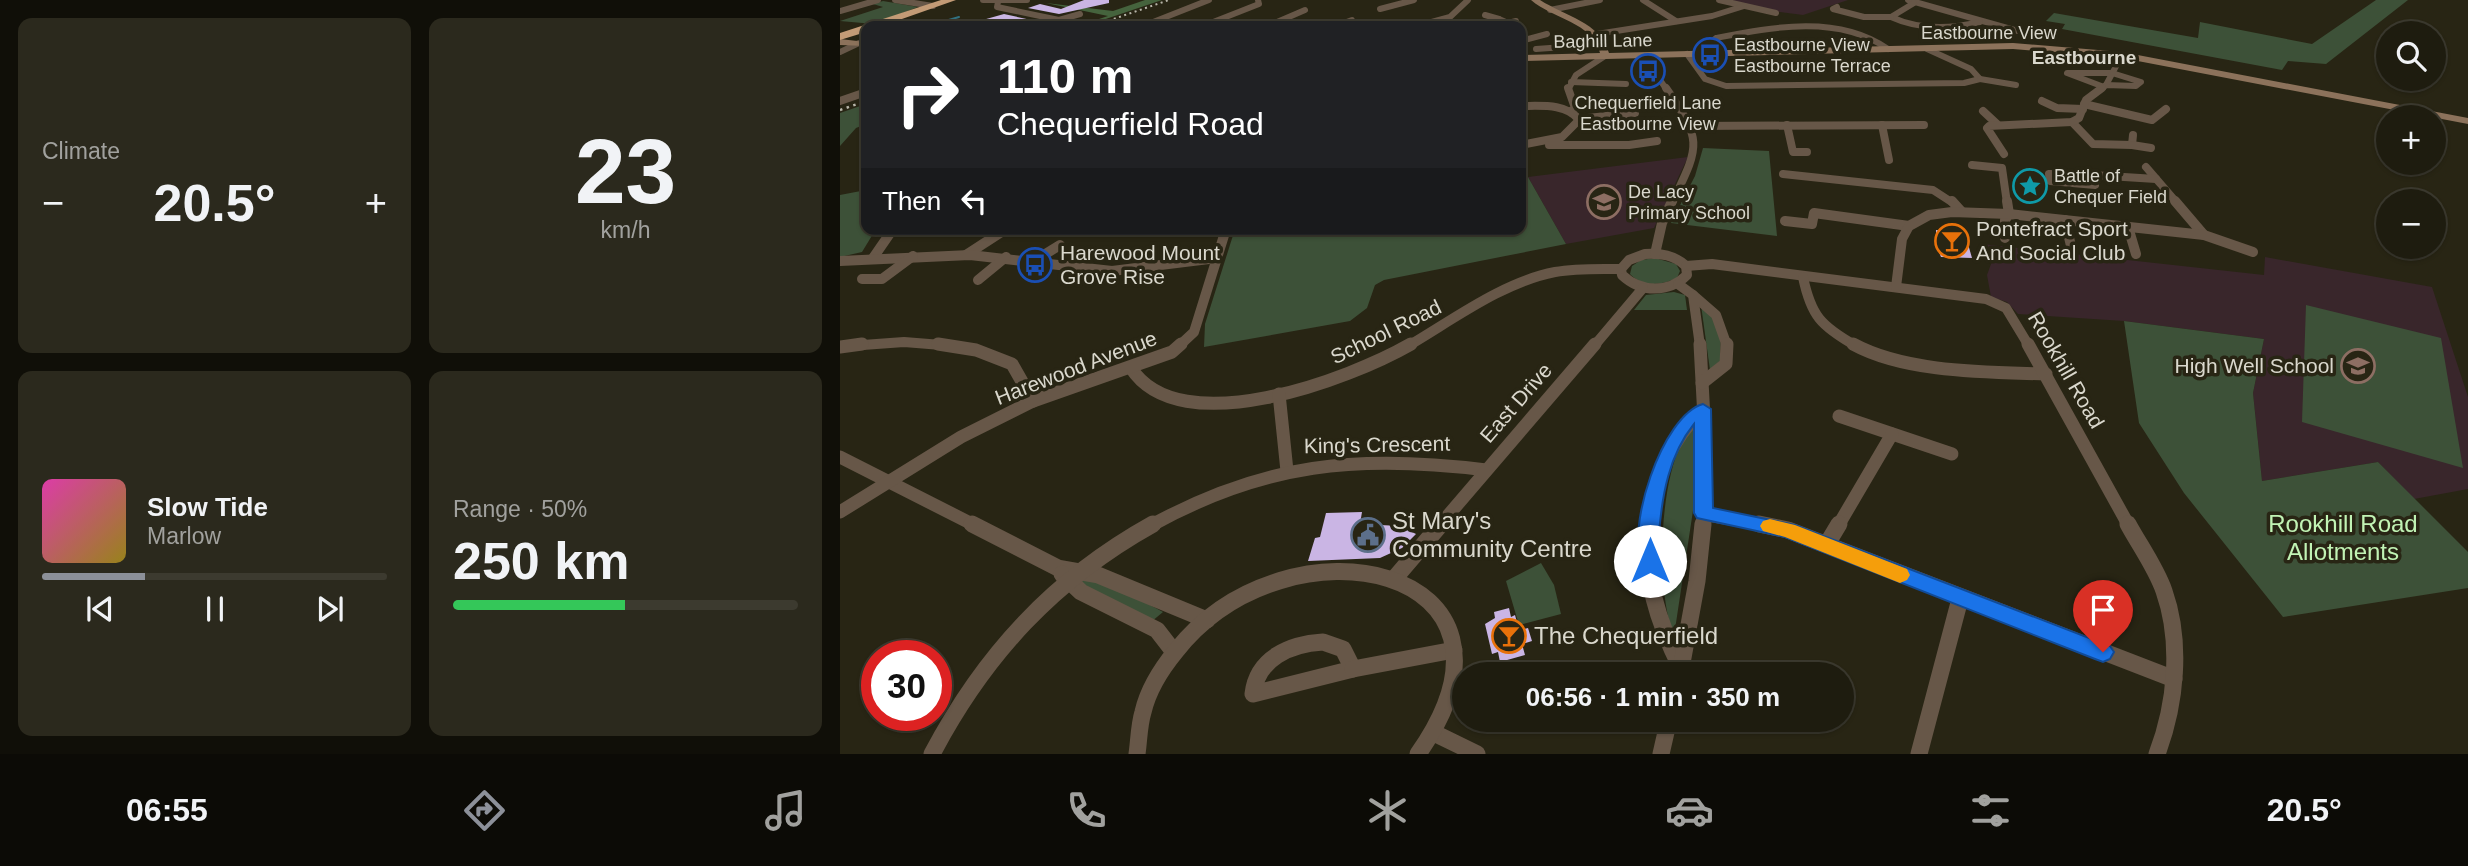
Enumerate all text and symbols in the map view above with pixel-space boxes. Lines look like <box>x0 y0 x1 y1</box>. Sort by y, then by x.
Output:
map controls <box>2376 21 2446 259</box>
button: search <box>2376 21 2446 91</box>
street label: Eastbourne View <box>1921 23 2058 43</box>
street label: Baghill Lane <box>1553 30 1653 52</box>
place label: Eastbourne View Eastbourne Terrace <box>1734 35 1891 76</box>
bus stop icon: Eastbourne View Eastbourne Terrace <box>1691 36 1729 74</box>
district label: Eastbourne <box>2032 47 2136 68</box>
icon: right <box>882 49 973 140</box>
text: 110 m <box>997 49 1133 103</box>
bus stop icon: Chequerfield Lane Eastbourne View <box>1629 52 1667 90</box>
place label: Chequerfield Lane Eastbourne View <box>1574 93 1722 134</box>
button: + <box>2376 105 2446 175</box>
text: Chequerfield Road <box>997 106 1264 142</box>
text: 23 <box>575 121 676 222</box>
text: Climate <box>42 138 120 164</box>
place label: Battle of Chequer Field <box>2054 166 2167 207</box>
place icon: Battle of Chequer Field <box>2011 167 2049 205</box>
text: 20.5° <box>153 174 276 232</box>
text: − <box>42 182 64 224</box>
text: + <box>365 182 387 224</box>
icon: left <box>955 182 993 220</box>
place label: De Lacy Primary School <box>1628 182 1750 223</box>
school or university icon: De Lacy Primary School <box>1585 183 1623 221</box>
text: Then <box>882 186 941 216</box>
button: − <box>2376 189 2446 259</box>
text: km/h <box>601 217 650 243</box>
place label: Pontefract Sport And Social Club <box>1976 217 2128 264</box>
bar icon: Pontefract Sport And Social Club <box>1933 222 1971 260</box>
place label: Harewood Mount Grove Rise <box>1060 241 1220 288</box>
bus stop icon: Harewood Mount Grove Rise <box>1016 246 1054 284</box>
street label: School Road <box>1327 295 1445 368</box>
street label: Rookhill Road <box>2024 307 2109 432</box>
street label: Harewood Avenue <box>992 326 1160 409</box>
school or university icon: High Well School <box>2339 347 2377 385</box>
place label: High Well School <box>2174 354 2334 377</box>
street label: East Drive <box>1475 359 1556 447</box>
street label: King's Crescent <box>1304 432 1451 457</box>
text: Slow Tide <box>147 492 268 522</box>
text: Range · 50% <box>453 496 587 522</box>
place label: St Mary's Community Centre <box>1392 507 1592 562</box>
park label: Rookhill Road Allotments <box>2268 510 2418 565</box>
public building icon: St Mary's Community Centre <box>1349 516 1387 554</box>
text: Marlow <box>147 523 221 549</box>
position arrow <box>1613 524 1687 598</box>
text: 250 km <box>453 532 629 590</box>
pin <box>2073 580 2133 652</box>
icon: previous <box>81 590 119 628</box>
icon: pause <box>196 590 234 628</box>
icon: next <box>311 590 349 628</box>
icon: arrive <box>2084 591 2122 629</box>
bar icon: The Chequerfield <box>1490 617 1528 655</box>
place label: The Chequerfield <box>1534 622 1718 649</box>
speed limit sign: 30 <box>861 640 952 731</box>
text: 06:56 · 1 min · 350 m <box>1526 682 1780 712</box>
icon: directions <box>460 786 509 835</box>
icon: music <box>761 786 810 835</box>
icon: phone <box>1062 786 1111 835</box>
icon: climate <box>1363 786 1412 835</box>
icon: car <box>1665 786 1714 835</box>
icon: filters <box>1966 786 2015 835</box>
text: 06:55 <box>126 792 208 828</box>
text: 20.5° <box>2267 792 2342 828</box>

